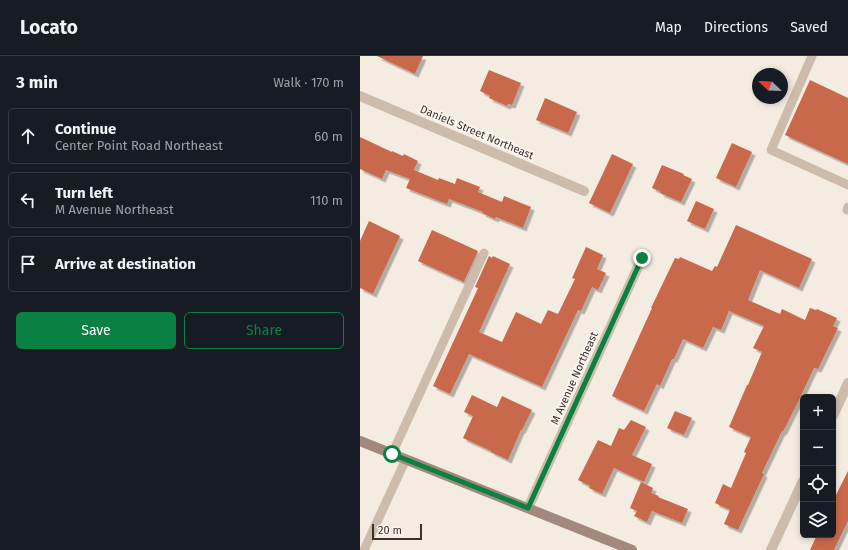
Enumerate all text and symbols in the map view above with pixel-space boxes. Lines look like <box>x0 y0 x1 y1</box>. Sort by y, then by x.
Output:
text: Locato <box>20 16 78 39</box>
text: Map <box>655 19 682 36</box>
text: Directions <box>704 19 768 36</box>
text: Saved <box>790 19 828 36</box>
north arrow <box>752 68 788 104</box>
text: 3 min <box>16 72 58 93</box>
text: Walk · 170 m <box>273 75 344 90</box>
street label: Daniels Street Northeast <box>418 103 536 162</box>
text: Continue <box>55 120 116 138</box>
icon: ahead <box>17 125 39 147</box>
text: 60 m <box>314 129 343 144</box>
text: Center Point Road Northeast <box>55 138 223 153</box>
text: Turn left <box>55 184 113 202</box>
icon: left <box>17 189 39 211</box>
text: 110 m <box>310 193 343 208</box>
text: M Avenue Northeast <box>55 202 174 217</box>
route end <box>633 249 651 267</box>
icon: arrive <box>17 253 39 275</box>
text: Arrive at destination <box>55 255 196 273</box>
button: Save <box>16 312 176 349</box>
button: Share <box>184 312 344 349</box>
street label: M Avenue Northeast <box>548 330 601 427</box>
map controls <box>800 394 836 538</box>
button: + <box>800 394 836 430</box>
button: − <box>800 430 836 466</box>
route start <box>383 445 401 463</box>
button: locate <box>800 466 836 502</box>
button: layers <box>800 502 836 538</box>
scale bar <box>372 522 422 541</box>
text: 20 m <box>378 524 402 537</box>

